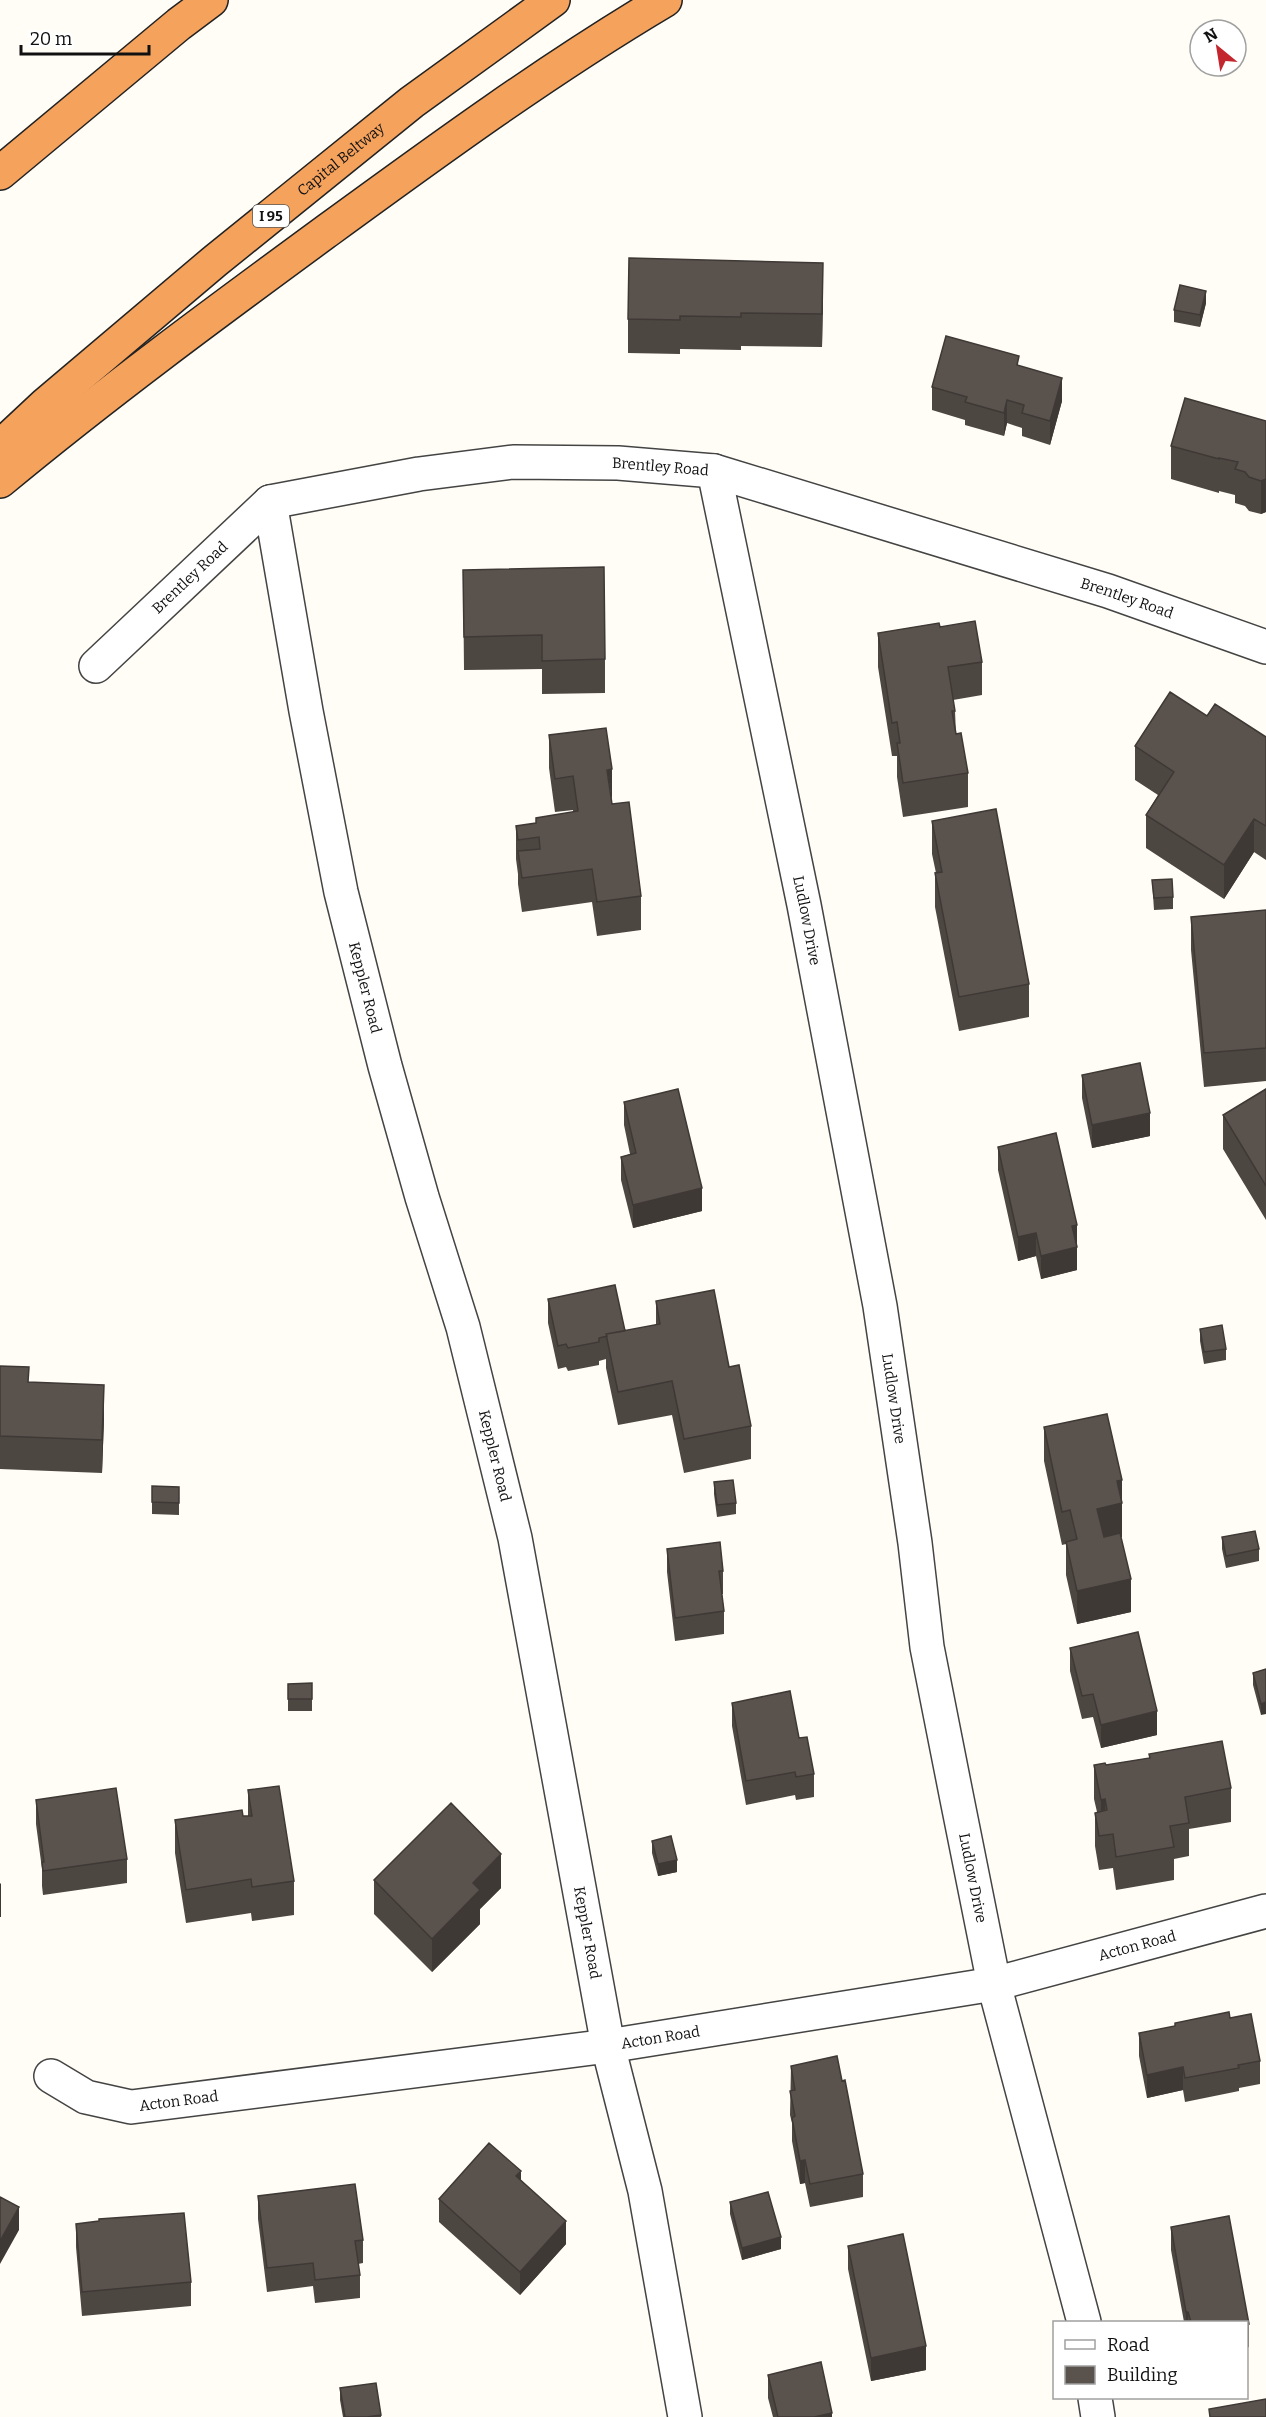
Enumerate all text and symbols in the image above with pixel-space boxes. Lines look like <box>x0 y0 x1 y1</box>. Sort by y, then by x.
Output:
scale bar <box>21 18 148 56</box>
north arrow <box>1188 18 1248 78</box>
text: N <box>1201 24 1221 47</box>
text: 20 m <box>30 28 72 50</box>
street label: Capital Beltway <box>294 119 388 200</box>
road number: I 95 <box>253 205 289 227</box>
street label: Brentley Road <box>612 454 710 480</box>
street label: Brentley Road <box>148 538 231 617</box>
street label: Brentley Road <box>1078 574 1176 623</box>
street label: Ludlow Drive <box>789 874 824 967</box>
street label: Keppler Road <box>345 940 385 1035</box>
street label: Ludlow Drive <box>878 1352 909 1445</box>
street label: Keppler Road <box>475 1408 515 1504</box>
street label: Ludlow Drive <box>955 1831 991 1924</box>
street label: Keppler Road <box>570 1885 605 1981</box>
street label: Acton Road <box>1096 1927 1178 1965</box>
street label: Acton Road <box>620 2022 701 2053</box>
street label: Acton Road <box>138 2087 219 2115</box>
legend <box>1053 2321 1248 2399</box>
text: Road <box>1107 2334 1150 2356</box>
text: Building <box>1107 2364 1178 2386</box>

